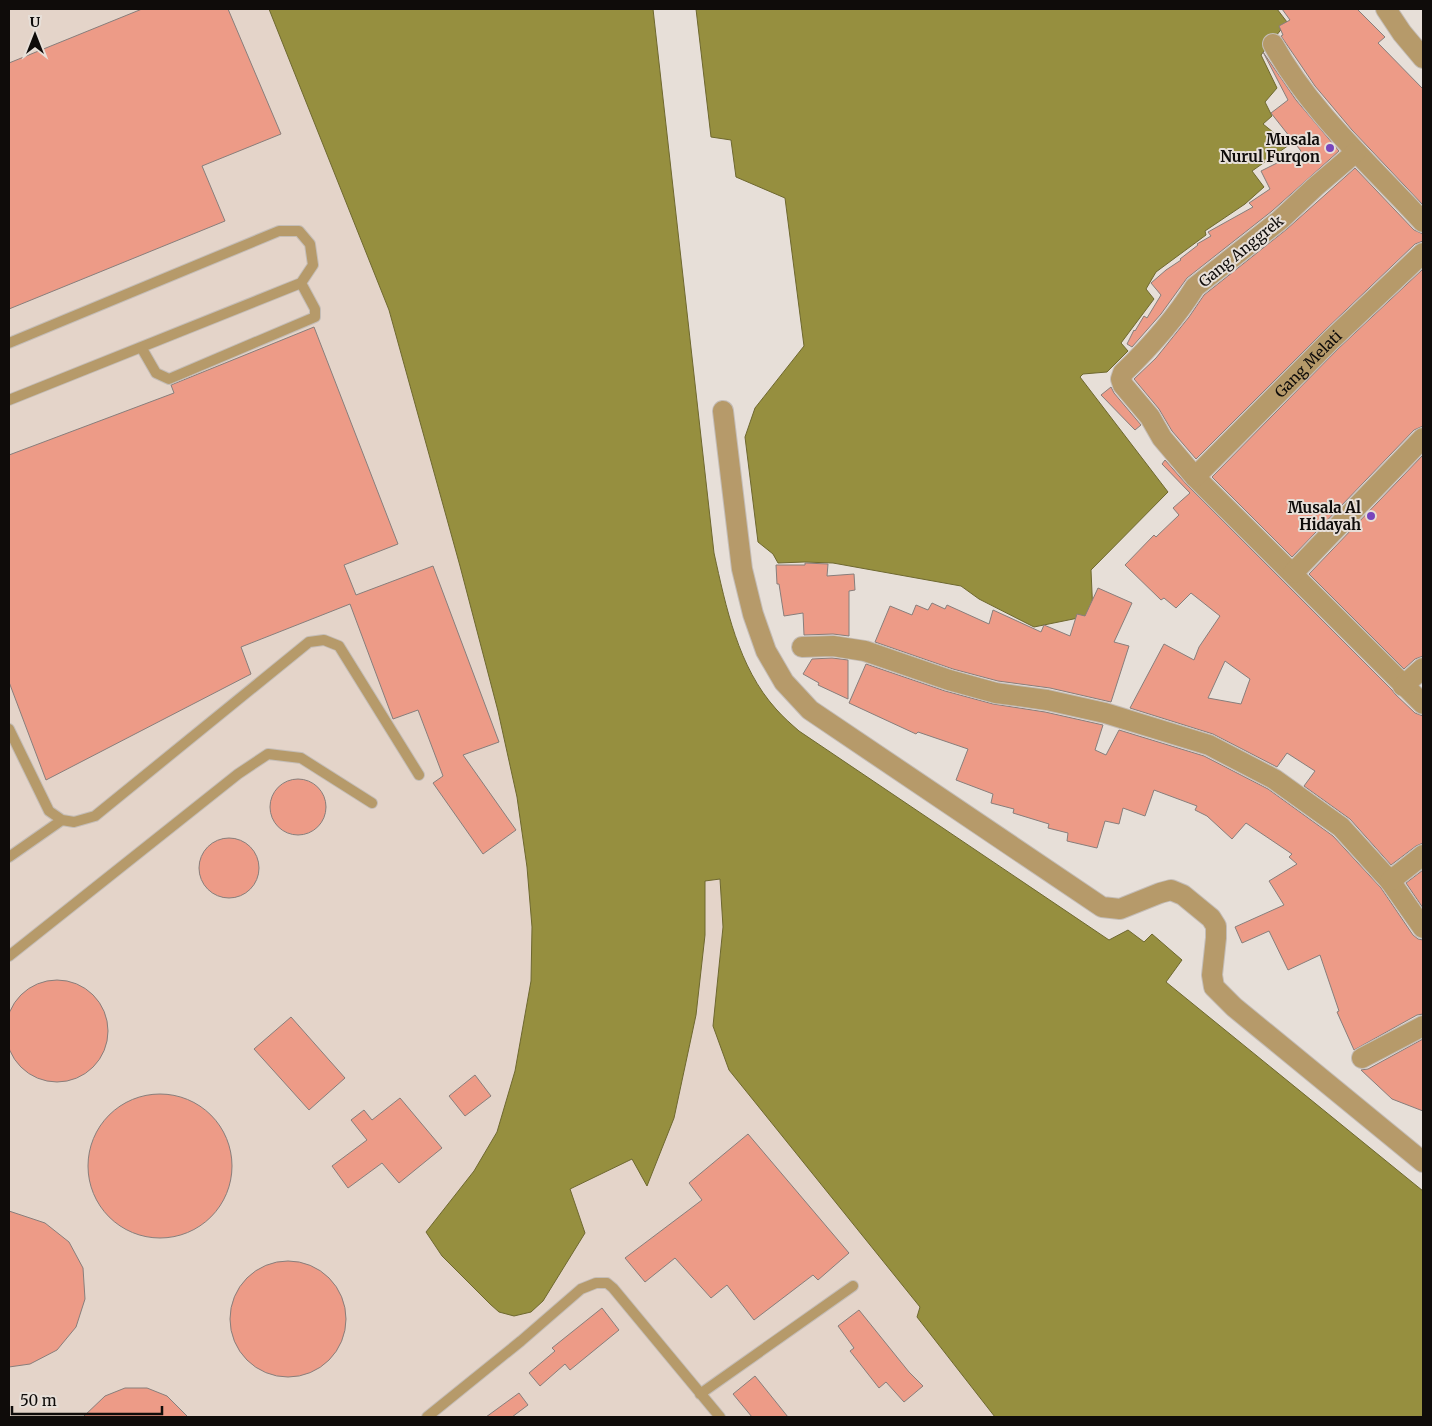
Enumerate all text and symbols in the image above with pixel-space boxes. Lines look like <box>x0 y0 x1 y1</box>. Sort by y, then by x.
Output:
north arrow <box>10 10 60 60</box>
text: U <box>30 13 41 31</box>
place label: Musala Nurul Furqon <box>1220 130 1321 166</box>
marker: Musala Nurul Furqon <box>1324 142 1336 154</box>
street label: Gang Anggrek <box>1195 211 1288 291</box>
street label: Gang Melati <box>1270 326 1345 401</box>
place label: Musala Al Hidayah <box>1288 498 1361 534</box>
marker: Musala Al Hidayah <box>1365 510 1377 522</box>
scale bar <box>12 1384 162 1416</box>
text: 50 m <box>20 1391 57 1410</box>

